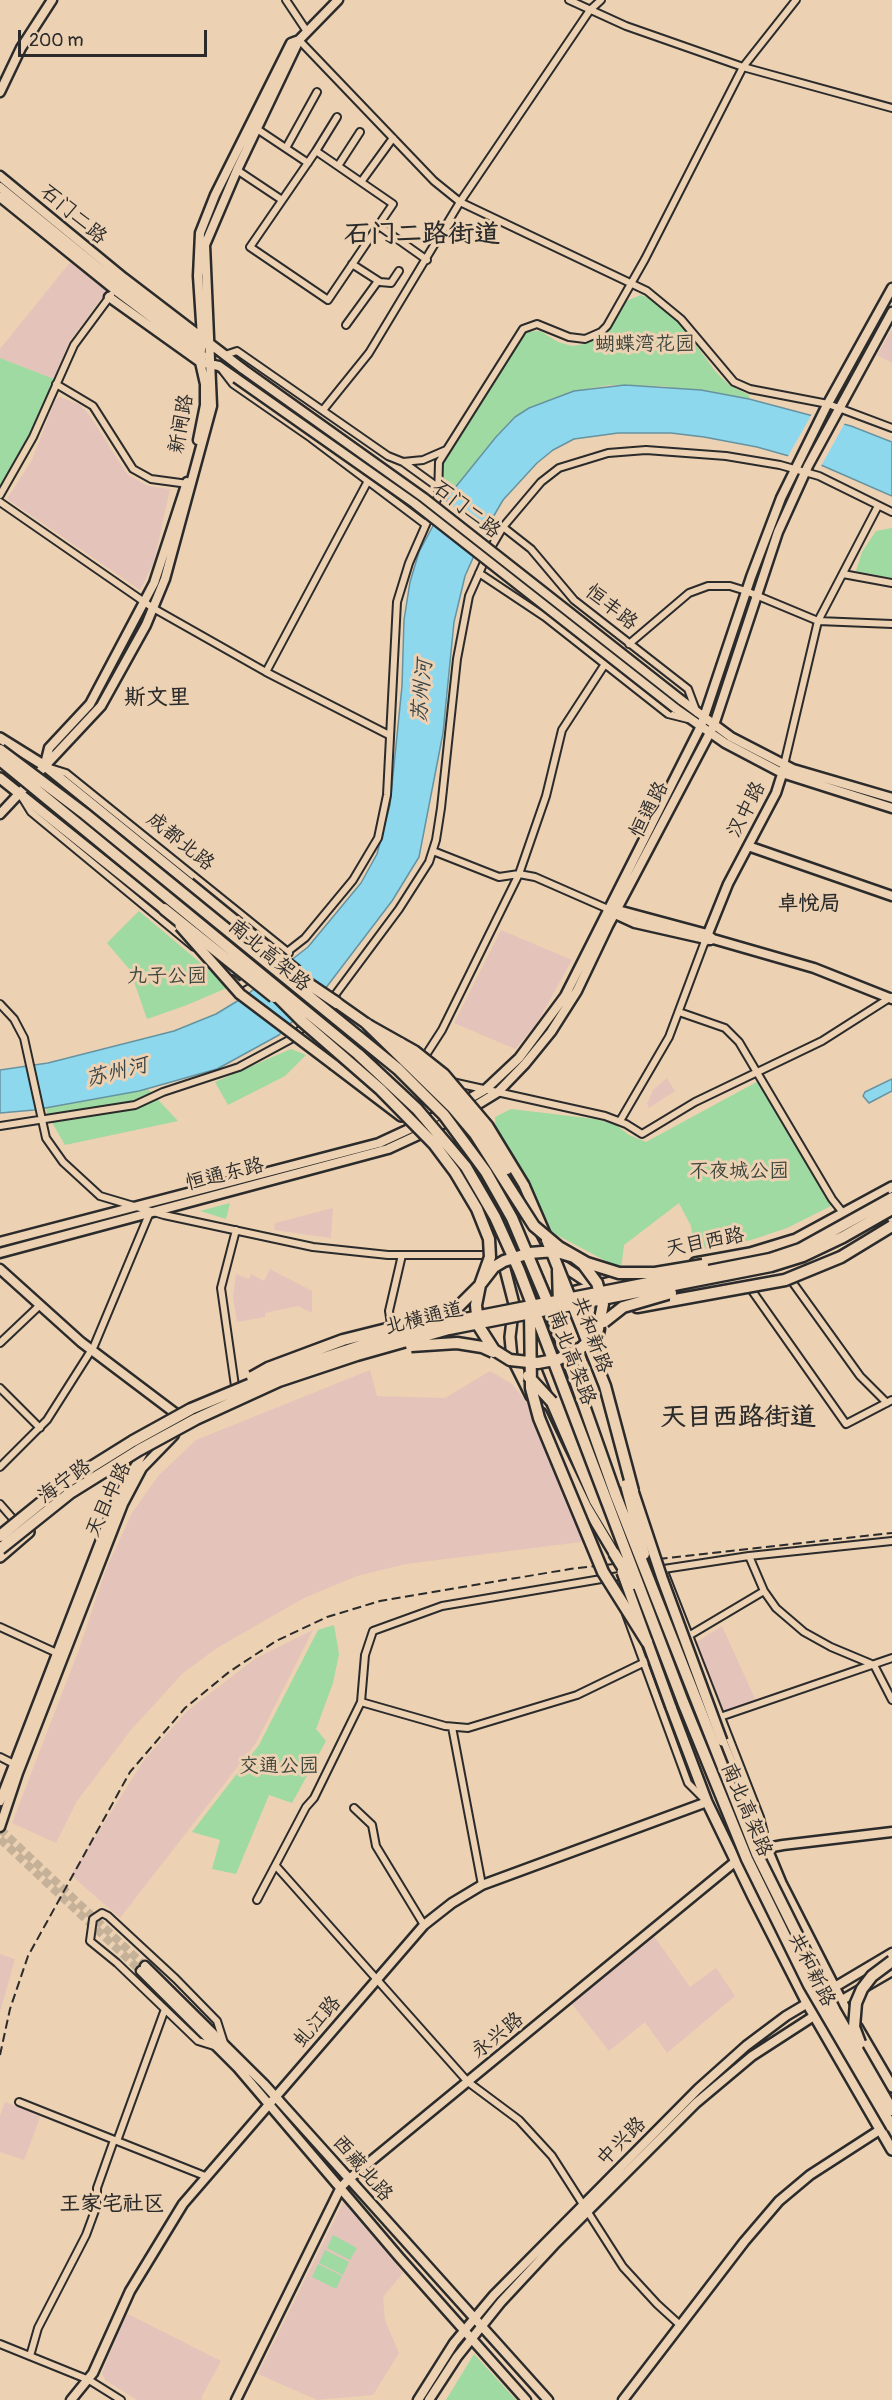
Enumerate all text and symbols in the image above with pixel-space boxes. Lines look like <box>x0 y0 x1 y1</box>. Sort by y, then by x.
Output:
scale bar <box>21 18 210 56</box>
text: 200 m <box>29 29 84 52</box>
street label: 石门二路 <box>35 180 111 250</box>
district label: 石门二路街道 <box>344 219 500 251</box>
park label: 蝴蝶湾花园 <box>595 333 695 357</box>
street label: 新闸路 <box>165 392 199 456</box>
street label: 石门二路 <box>427 476 505 544</box>
street label: 恒丰路 <box>580 580 642 636</box>
water label: 苏州河 <box>408 659 438 723</box>
district label: 斯文里 <box>124 685 190 711</box>
street label: 恒通路 <box>626 778 674 842</box>
street label: 汉中路 <box>723 778 771 842</box>
street label: 成都北路 <box>141 808 219 876</box>
district label: 卓悦局 <box>778 892 840 918</box>
street label: 南北高架路 <box>223 915 315 997</box>
park label: 九子公园 <box>127 965 207 989</box>
water label: 苏州河 <box>83 1053 151 1093</box>
street label: 恒通东路 <box>183 1154 267 1196</box>
park label: 不夜城公园 <box>689 1160 789 1184</box>
street label: 天目西路 <box>663 1224 747 1262</box>
street label: 共和新路 <box>566 1293 616 1377</box>
street label: 北横通道 <box>382 1298 466 1340</box>
street label: 南北高架路 <box>542 1307 600 1409</box>
district label: 天目西路街道 <box>660 1402 816 1434</box>
street label: 海宁路 <box>34 1455 96 1509</box>
street label: 天目中路 <box>81 1459 137 1541</box>
park label: 交通公园 <box>239 1755 319 1779</box>
street label: 南北高架路 <box>715 1759 777 1861</box>
street label: 共和新路 <box>782 1929 840 2011</box>
street label: 虬江路 <box>289 1991 347 2053</box>
street label: 永兴路 <box>467 2008 529 2064</box>
street label: 中兴路 <box>592 2112 652 2172</box>
street label: 西藏北路 <box>327 2131 397 2207</box>
district label: 王家宅社区 <box>60 2192 164 2218</box>

